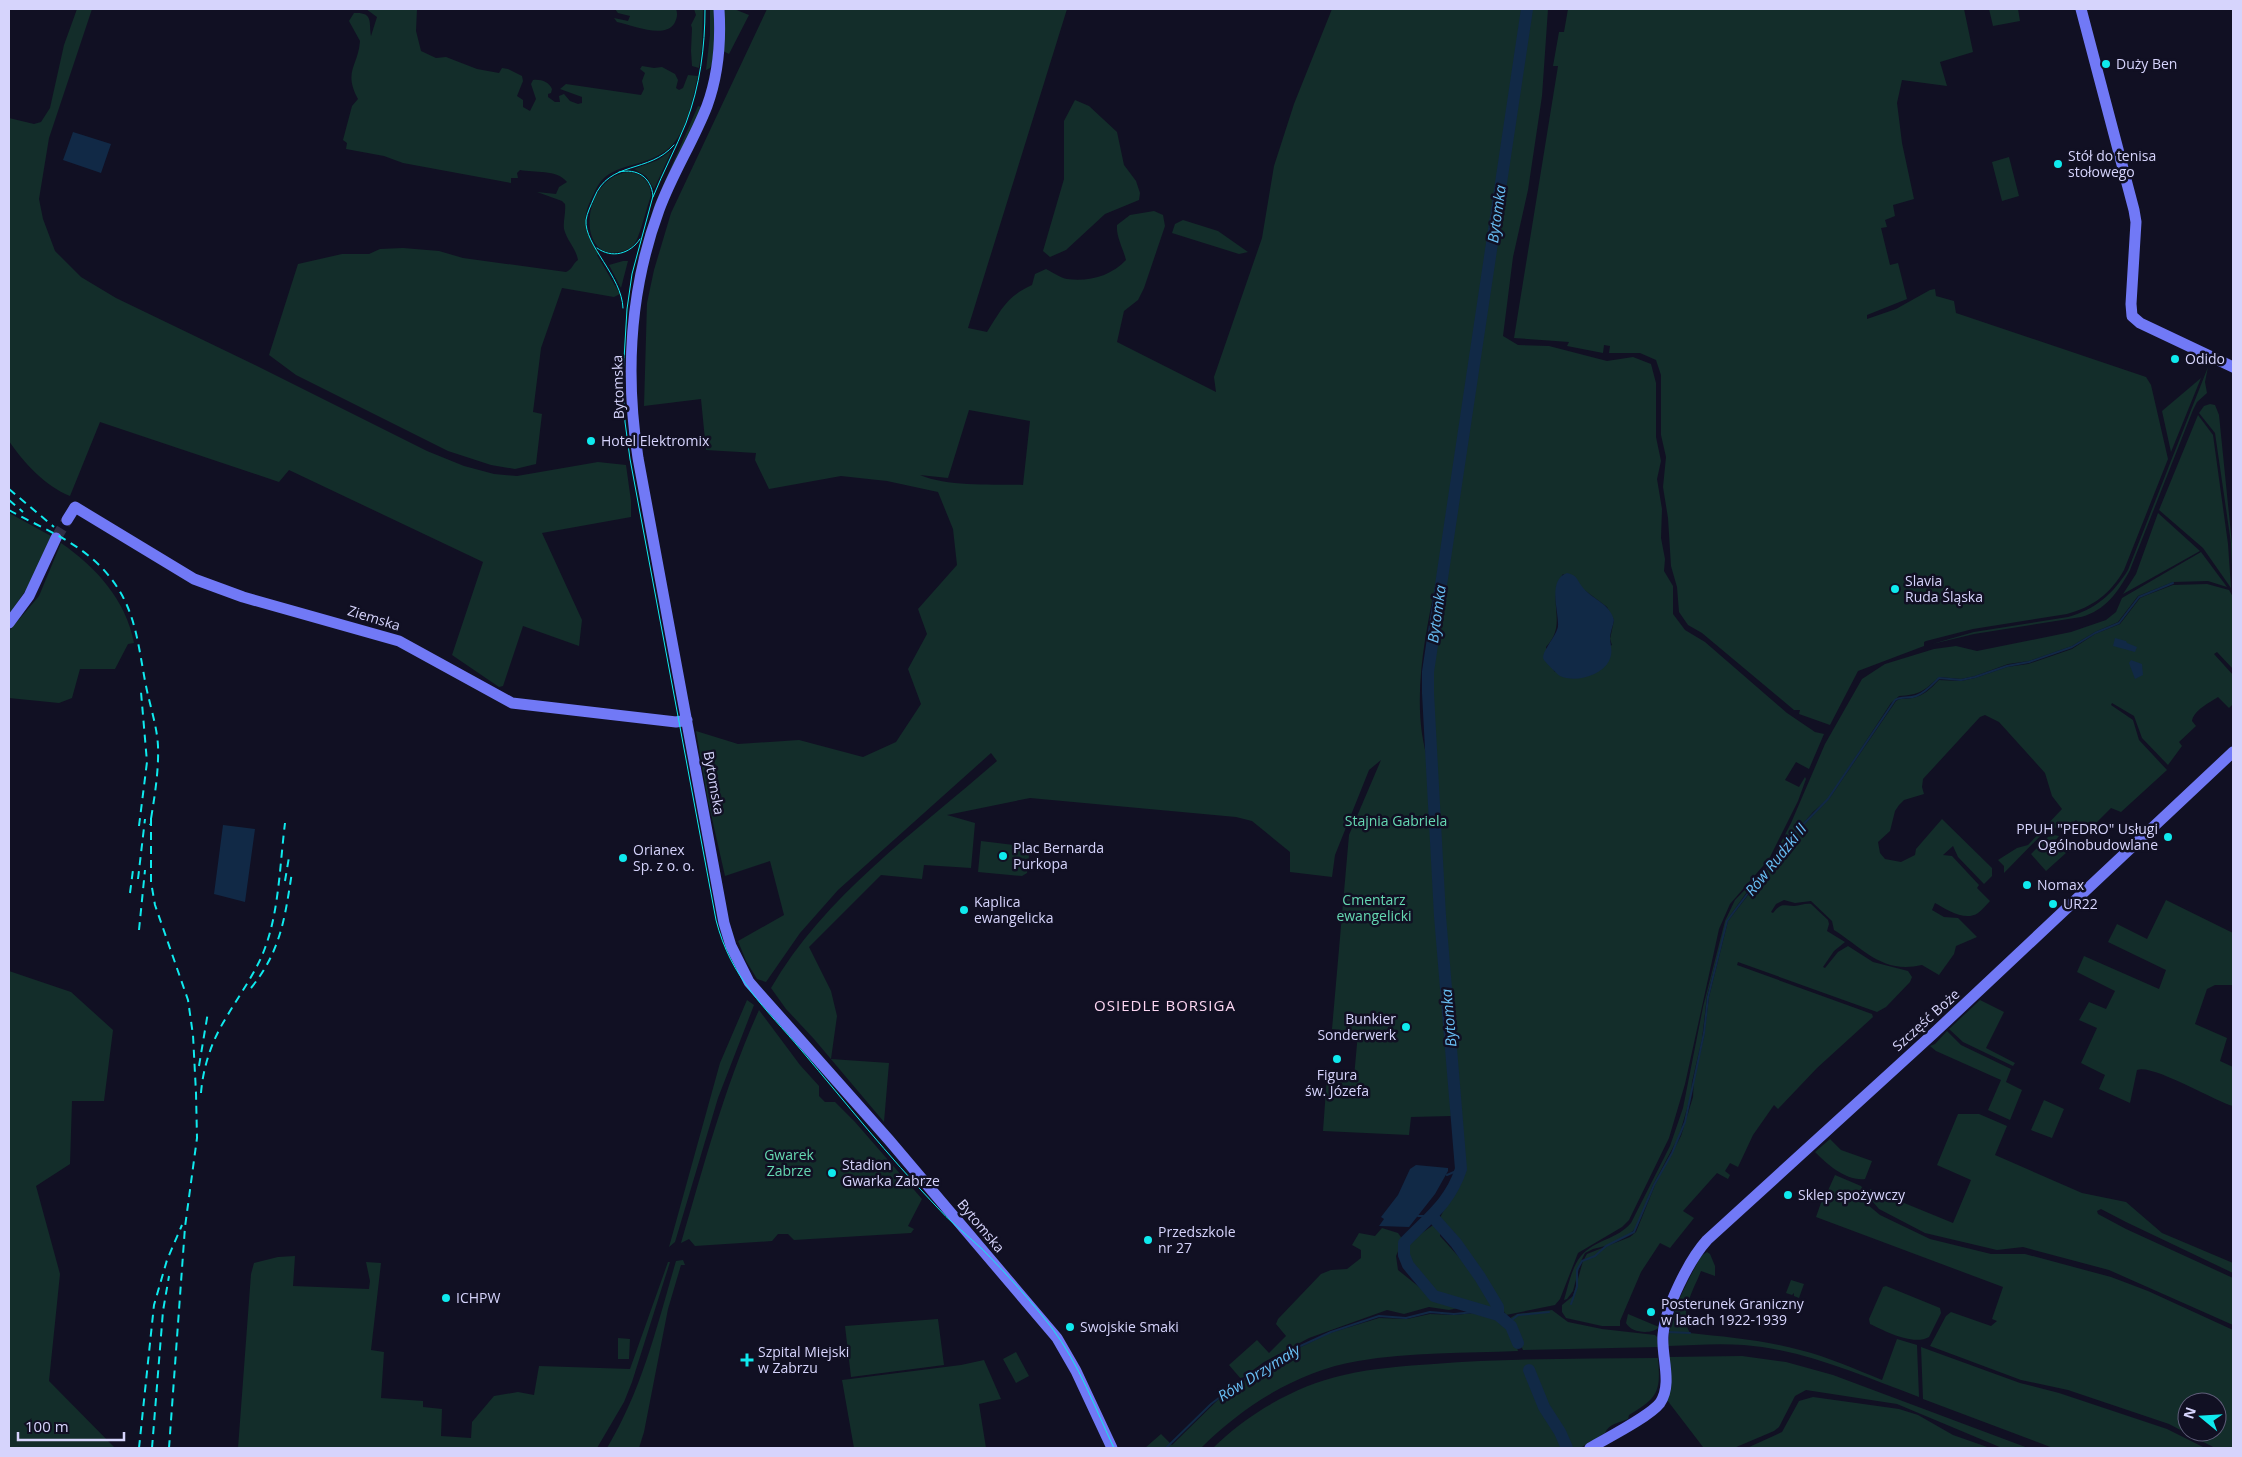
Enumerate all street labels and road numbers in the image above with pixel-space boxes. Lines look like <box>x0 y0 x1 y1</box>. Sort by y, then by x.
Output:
street label: Bytomska <box>607 355 628 419</box>
street label: Ziemska <box>345 601 403 635</box>
street label: Bytomska <box>700 750 729 816</box>
street label: Szczęść Boże <box>1888 984 1963 1055</box>
street label: Bytomska <box>953 1195 1009 1256</box>

